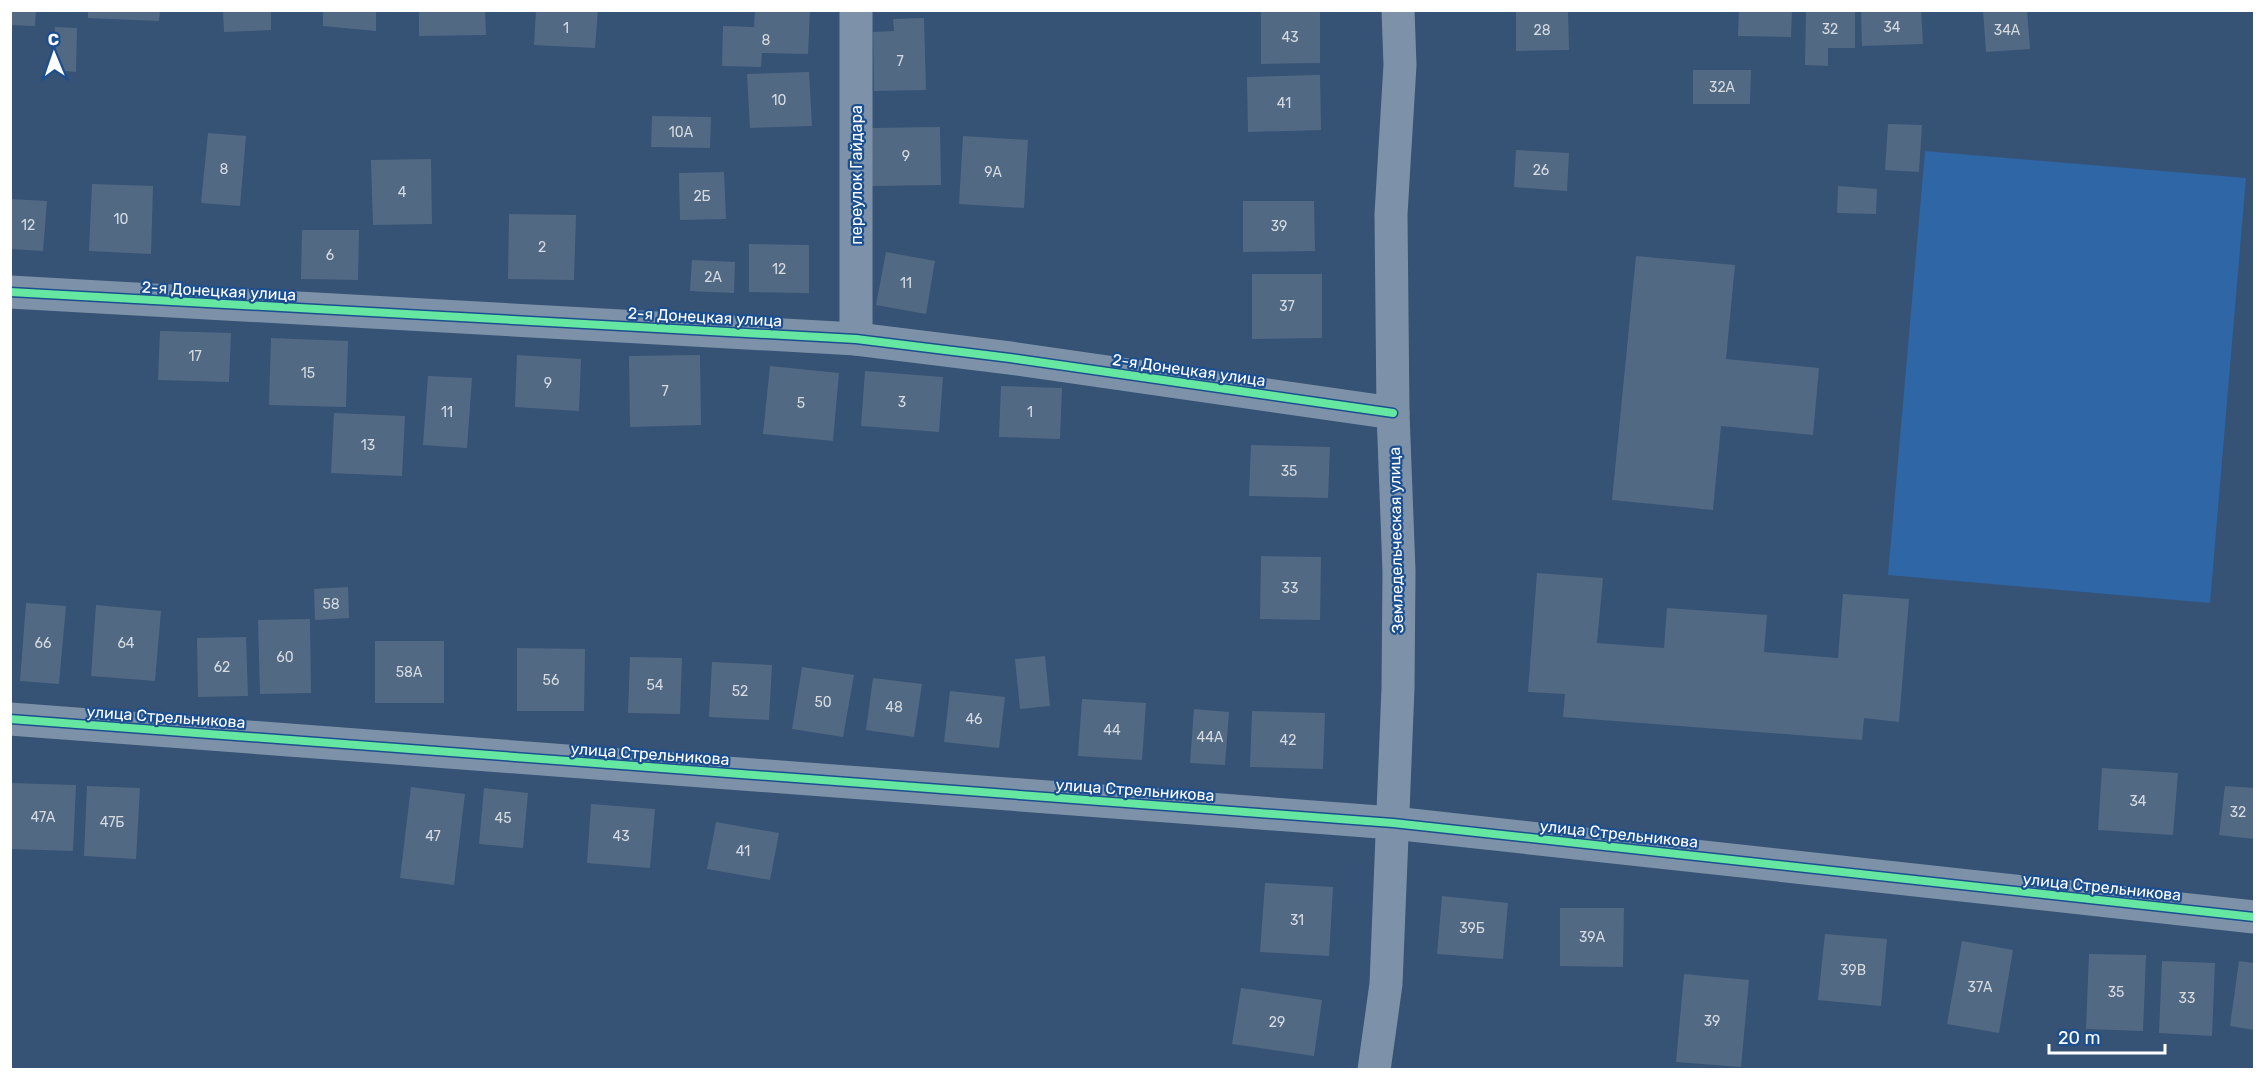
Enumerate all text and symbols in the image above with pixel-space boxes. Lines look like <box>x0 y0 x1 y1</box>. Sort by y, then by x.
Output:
house number: 34 <box>1883 19 1901 36</box>
house number: 1 <box>563 20 569 37</box>
house number: 32 <box>1822 21 1838 38</box>
house number: 28 <box>1533 22 1551 39</box>
house number: 34А <box>1994 22 2021 39</box>
north arrow <box>24 24 84 84</box>
house number: 43 <box>1281 29 1299 46</box>
text: С <box>48 30 59 49</box>
house number: 8 <box>762 32 771 49</box>
house number: 7 <box>896 53 904 70</box>
house number: 32А <box>1709 79 1736 96</box>
house number: 10 <box>772 92 787 109</box>
house number: 41 <box>1277 95 1291 112</box>
street label: переулок Гайдара <box>847 105 866 245</box>
house number: 10А <box>669 124 694 141</box>
house number: 9 <box>902 148 910 165</box>
house number: 8 <box>220 161 229 178</box>
house number: 26 <box>1533 162 1549 179</box>
house number: 9А <box>984 164 1002 181</box>
house number: 4 <box>398 184 407 201</box>
house number: 2Б <box>693 188 711 205</box>
house number: 10 <box>114 211 129 228</box>
house number: 12 <box>21 217 35 234</box>
house number: 39 <box>1271 218 1287 235</box>
house number: 2 <box>538 239 546 256</box>
house number: 6 <box>326 247 334 264</box>
house number: 12 <box>772 261 786 278</box>
house number: 2А <box>704 269 722 286</box>
house number: 11 <box>900 275 912 292</box>
street label: 2-я Донецкая улица <box>141 277 297 305</box>
house number: 37 <box>1279 298 1295 315</box>
street label: 2-я Донецкая улица <box>627 303 783 331</box>
house number: 17 <box>188 348 202 365</box>
street label: 2-я Донецкая улица <box>1111 350 1267 390</box>
house number: 15 <box>301 365 315 382</box>
house number: 9 <box>544 375 552 392</box>
house number: 7 <box>661 383 669 400</box>
house number: 3 <box>898 394 906 411</box>
house number: 5 <box>797 395 805 412</box>
house number: 11 <box>441 404 453 421</box>
house number: 1 <box>1027 404 1033 421</box>
house number: 13 <box>361 437 375 454</box>
street label: Земледельческая улица <box>1385 447 1407 633</box>
house number: 35 <box>1281 463 1297 480</box>
house number: 33 <box>1282 580 1298 597</box>
house number: 58 <box>322 596 340 613</box>
house number: 66 <box>35 635 51 652</box>
house number: 64 <box>117 635 135 652</box>
house number: 60 <box>276 649 294 666</box>
house number: 62 <box>214 659 230 676</box>
house number: 58А <box>396 664 423 681</box>
house number: 56 <box>543 672 559 689</box>
house number: 54 <box>646 677 664 694</box>
house number: 52 <box>732 683 748 700</box>
house number: 50 <box>814 694 832 711</box>
house number: 48 <box>885 699 903 716</box>
street label: улица Стрельникова <box>86 702 246 732</box>
house number: 46 <box>965 711 983 728</box>
house number: 44 <box>1103 722 1121 739</box>
house number: 44А <box>1197 729 1224 746</box>
house number: 42 <box>1280 732 1296 749</box>
street label: улица Стрельникова <box>570 739 730 769</box>
street label: улица Стрельникова <box>1055 775 1215 805</box>
house number: 34 <box>2129 793 2147 810</box>
house number: 32 <box>2230 804 2246 821</box>
house number: 47А <box>30 809 56 826</box>
house number: 45 <box>494 810 512 827</box>
house number: 47Б <box>100 814 124 831</box>
street label: улица Стрельникова <box>1539 816 1699 852</box>
house number: 47 <box>425 828 441 845</box>
house number: 43 <box>612 828 630 845</box>
house number: 41 <box>736 843 750 860</box>
street label: улица Стрельникова <box>2022 869 2182 905</box>
house number: 31 <box>1290 912 1304 929</box>
house number: 39Б <box>1459 920 1485 937</box>
house number: 39А <box>1579 929 1606 946</box>
house number: 39В <box>1840 962 1866 979</box>
house number: 37А <box>1968 979 1993 996</box>
house number: 35 <box>2108 984 2124 1001</box>
house number: 33 <box>2179 990 2195 1007</box>
house number: 39 <box>1704 1013 1720 1030</box>
house number: 29 <box>1269 1014 1285 1031</box>
scale bar <box>2049 1017 2164 1055</box>
text: 20 m <box>2058 1027 2100 1049</box>

